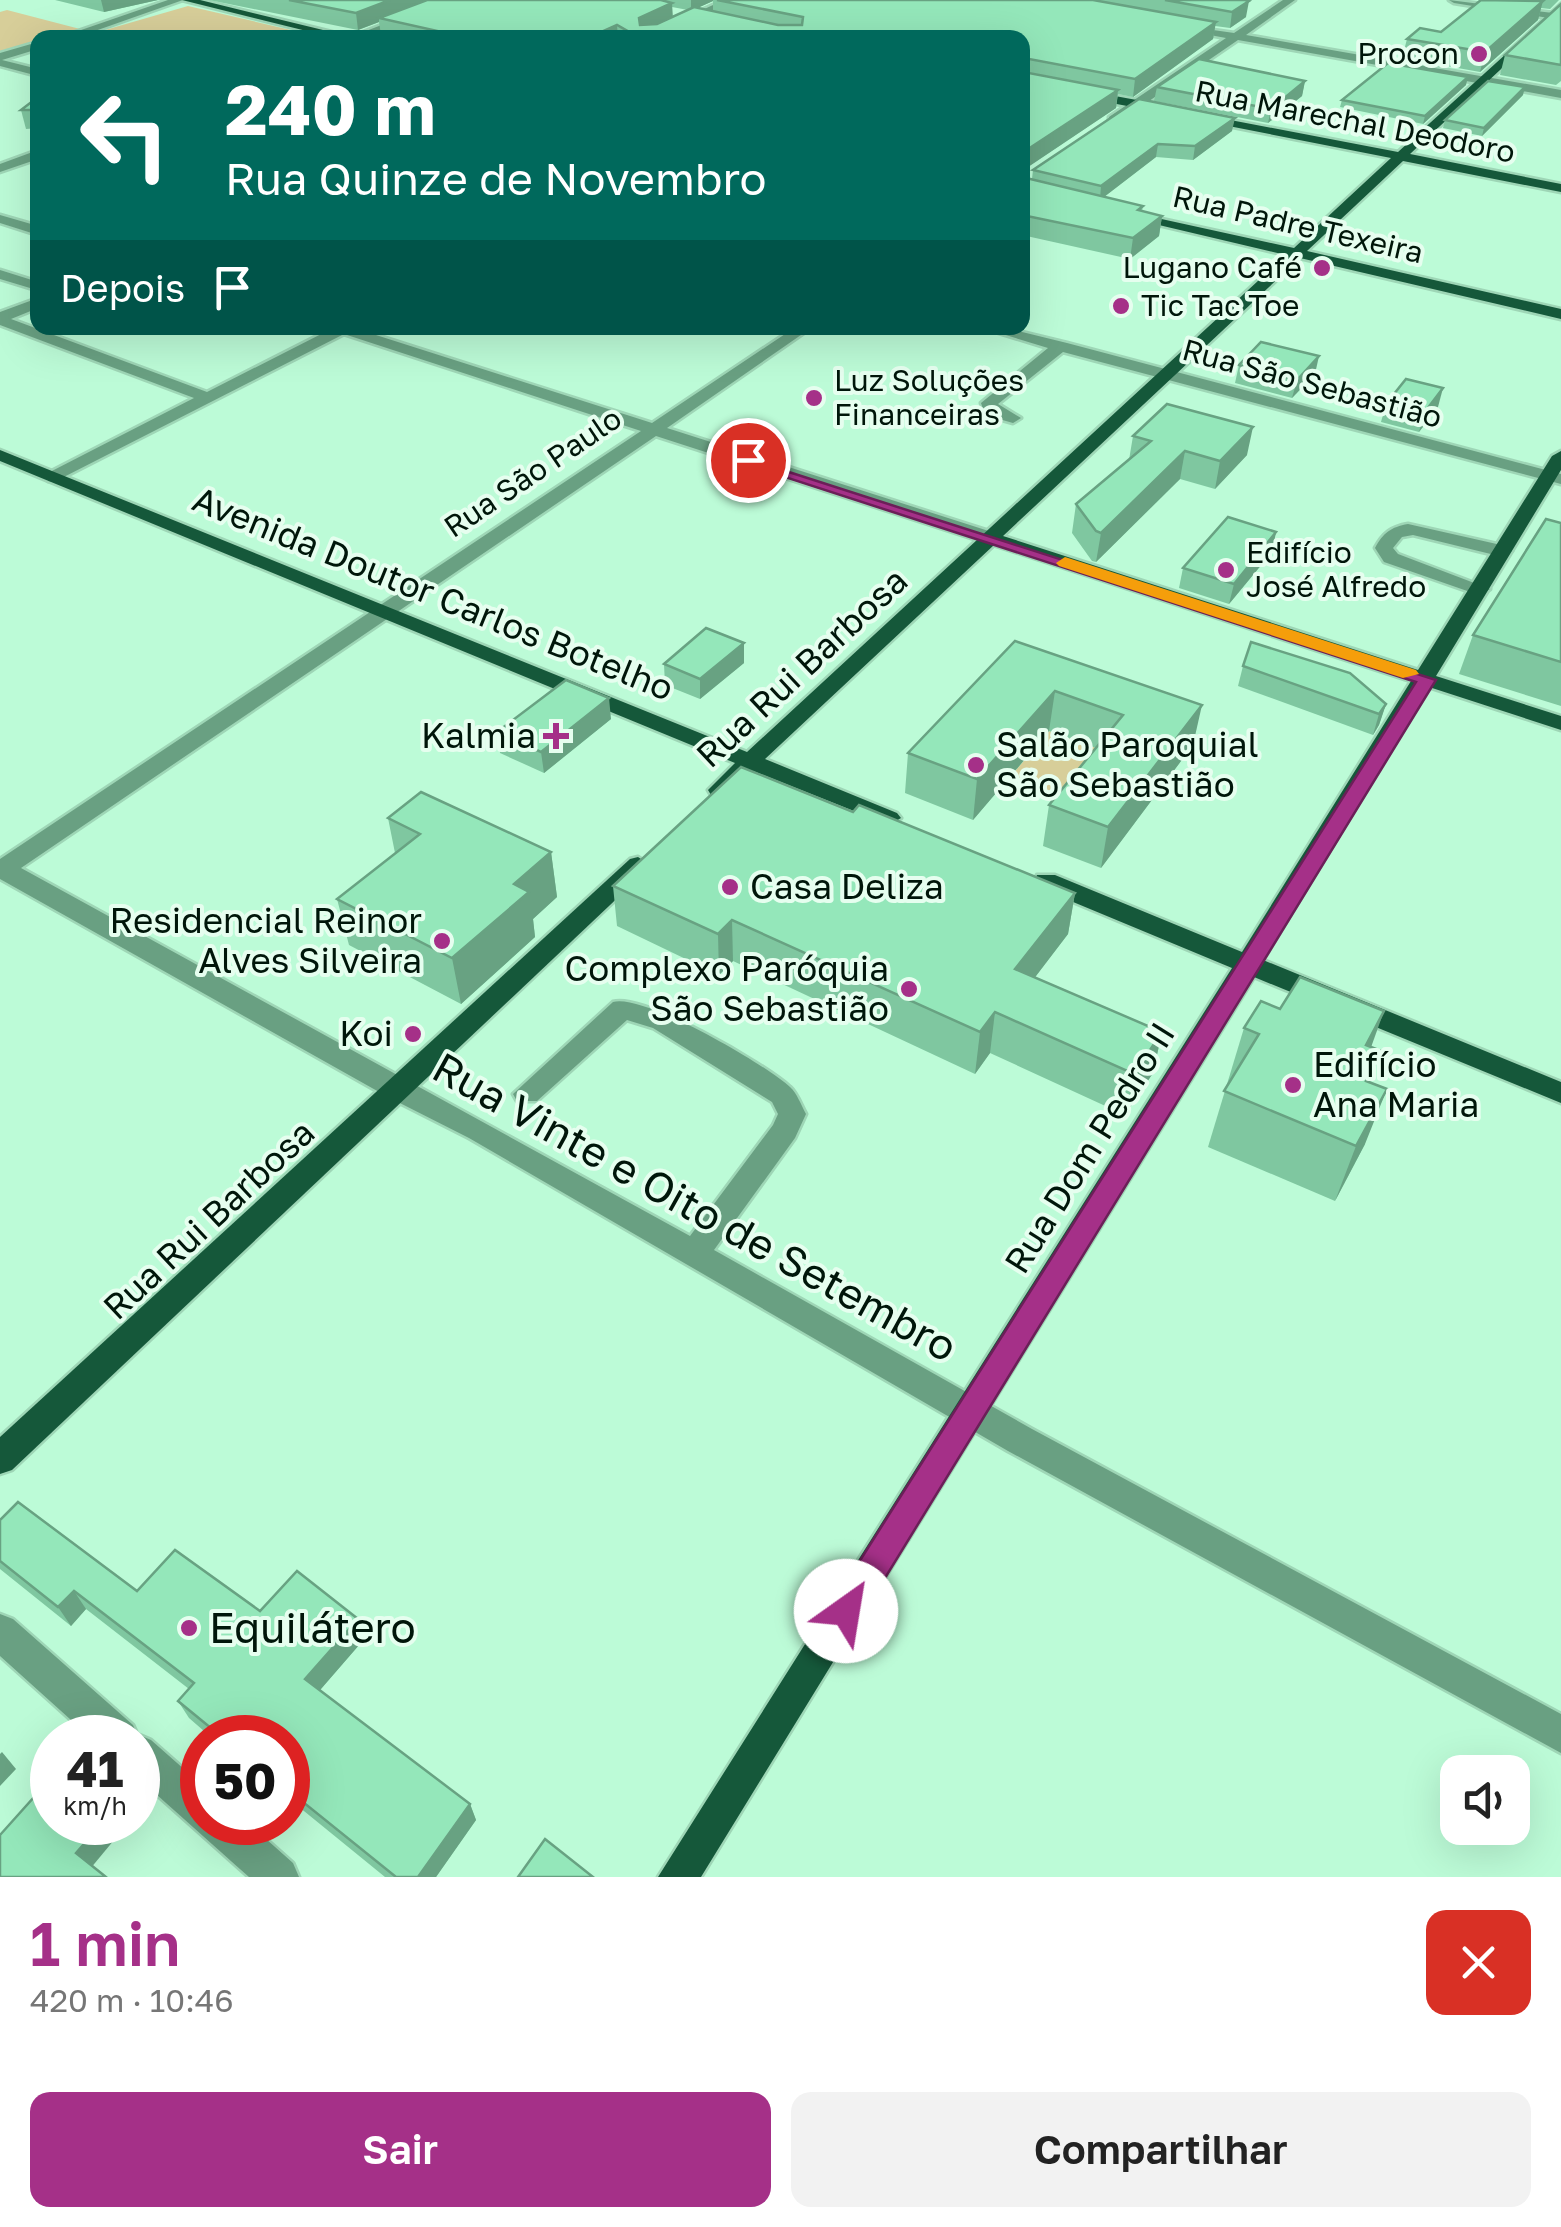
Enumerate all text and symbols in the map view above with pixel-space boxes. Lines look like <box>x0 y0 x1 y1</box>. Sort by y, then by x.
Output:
place label: Procon <box>1357 35 1459 71</box>
marker: Procon <box>1468 43 1490 65</box>
text: 240 m <box>225 66 436 150</box>
icon: left <box>60 70 190 200</box>
street label: Rua Marechal Deodoro <box>1192 72 1518 170</box>
text: Rua Quinze de Novembro <box>225 151 767 205</box>
street label: Rua Padre Texeira <box>1170 178 1427 270</box>
place label: Lugano Café <box>1123 249 1302 285</box>
marker: Lugano Café <box>1311 257 1333 279</box>
icon: arrive <box>205 260 260 315</box>
text: Depois <box>60 265 185 310</box>
place label: Tic Tac Toe <box>1141 287 1300 323</box>
marker: Tic Tac Toe <box>1110 295 1132 317</box>
street label: Rua São Sebastião <box>1179 331 1446 435</box>
place label: Luz Soluções Financeiras <box>834 362 1024 432</box>
marker: Luz Soluções Financeiras <box>803 387 825 409</box>
street label: Rua São Paulo <box>437 400 628 545</box>
pin <box>706 418 791 503</box>
icon: arrive <box>721 433 776 488</box>
street label: Avenida Doutor Carlos Botelho <box>187 477 680 709</box>
place label: Edifício José Alfredo <box>1246 534 1426 604</box>
street label: Rua Rui Barbosa <box>687 559 915 776</box>
marker: Edifício José Alfredo <box>1215 559 1237 581</box>
place label: Kalmia <box>421 714 536 756</box>
place label: Salão Paroquial São Sebastião <box>996 723 1259 805</box>
marker: Kalmia <box>545 725 567 747</box>
marker: Salão Paroquial São Sebastião <box>965 754 987 776</box>
place label: Casa Deliza <box>750 865 944 907</box>
marker: Casa Deliza <box>719 876 741 898</box>
place label: Residencial Reinor Alves Silveira <box>109 899 422 981</box>
marker: Residencial Reinor Alves Silveira <box>431 930 453 952</box>
place label: Complexo Paróquia São Sebastião <box>564 947 889 1029</box>
marker: Complexo Paróquia São Sebastião <box>898 978 920 1000</box>
place label: Koi <box>339 1012 393 1054</box>
street label: Rua Dom Pedro II <box>995 1014 1183 1280</box>
marker: Koi <box>402 1023 424 1045</box>
street label: Rua Vinte e Oito de Setembro <box>425 1041 966 1371</box>
place label: Edifício Ana Maria <box>1313 1043 1479 1125</box>
marker: Edifício Ana Maria <box>1282 1074 1304 1096</box>
street label: Rua Rui Barbosa <box>94 1111 322 1328</box>
position arrow <box>794 1559 898 1663</box>
place label: Equilátero <box>209 1602 416 1652</box>
marker: Equilátero <box>178 1617 200 1639</box>
speed limit sign: 50 <box>180 1715 310 1845</box>
text: 41 <box>66 1738 123 1798</box>
map controls <box>1440 1755 1530 1845</box>
button: sound <box>1440 1755 1530 1845</box>
text: km/h <box>63 1790 127 1821</box>
text: 1 min <box>30 1907 180 1979</box>
button: close <box>1426 1910 1531 2015</box>
text: 420 m · 10:46 <box>30 1981 234 2019</box>
button: Sair <box>30 2092 771 2207</box>
button: Compartilhar <box>791 2092 1531 2207</box>

